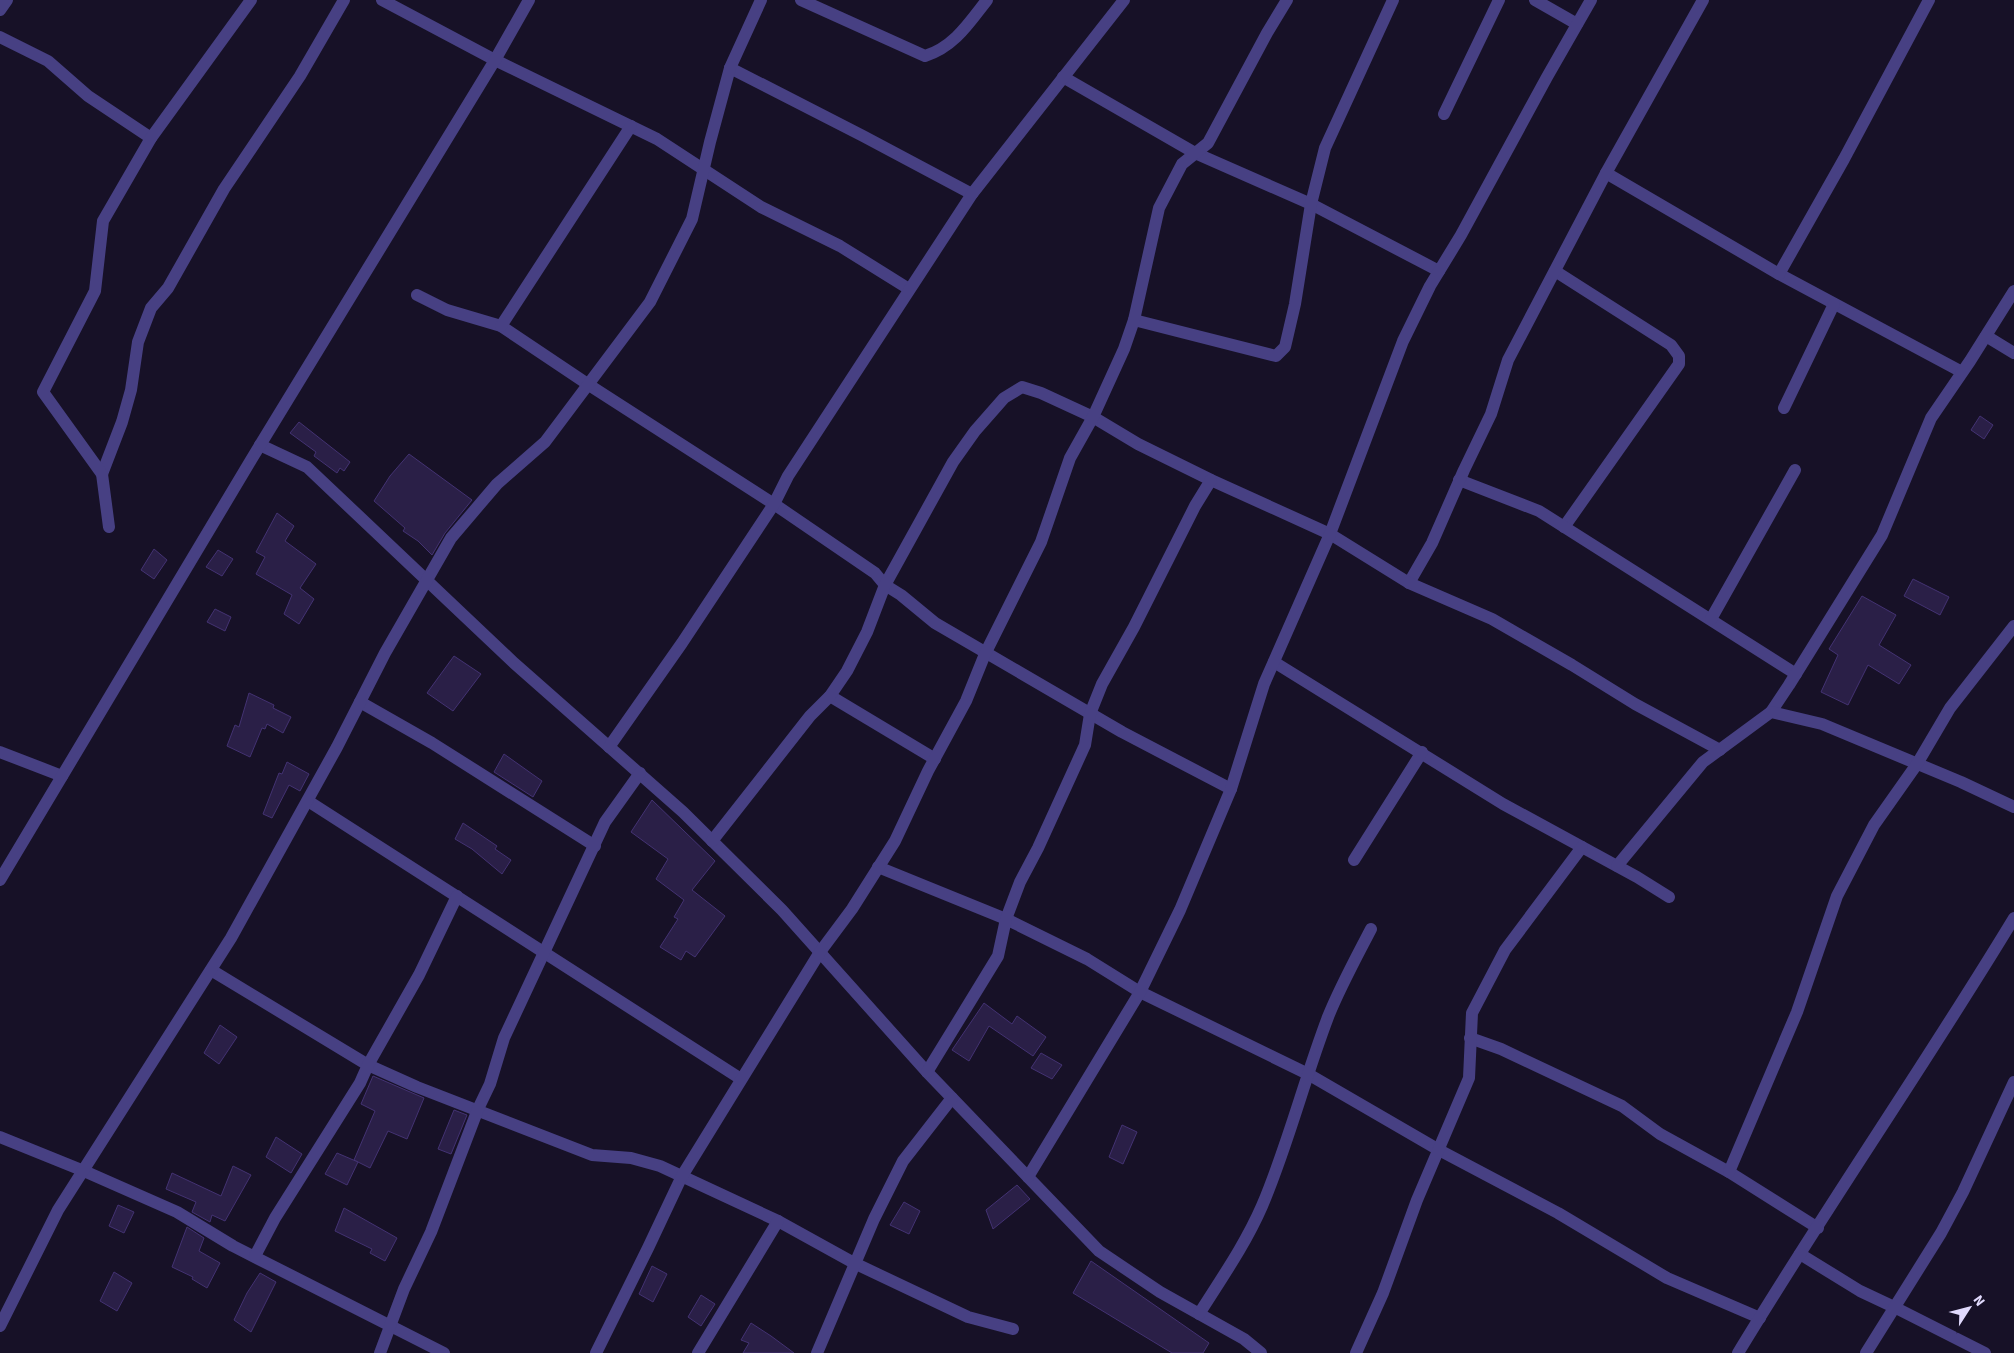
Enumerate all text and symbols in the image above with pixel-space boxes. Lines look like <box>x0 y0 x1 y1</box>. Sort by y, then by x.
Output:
north arrow <box>1944 1283 1994 1333</box>
text: N <box>1968 1291 1990 1311</box>

